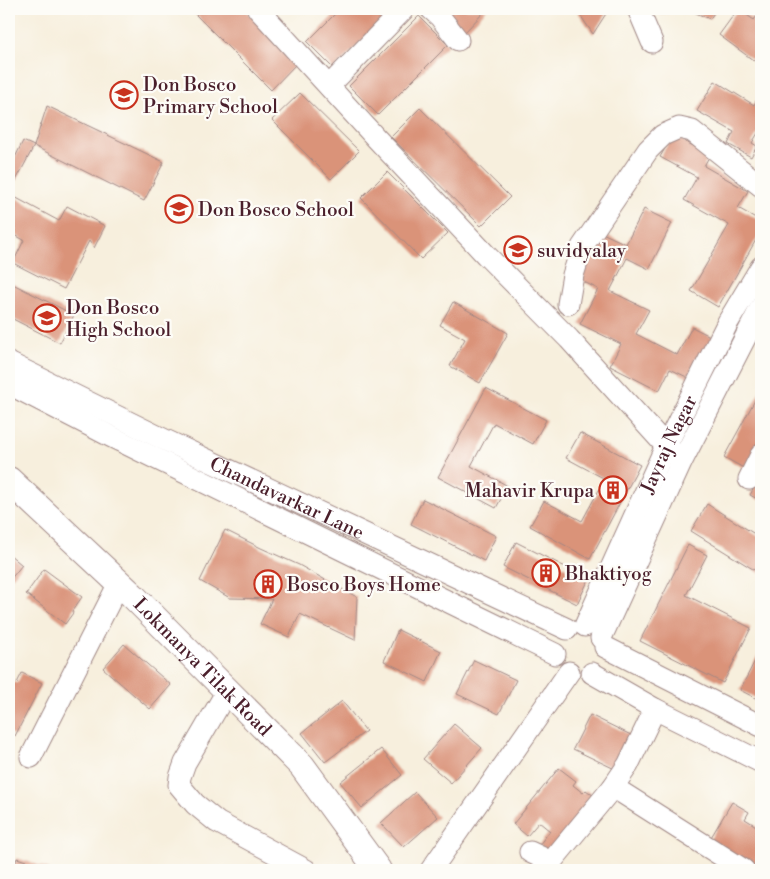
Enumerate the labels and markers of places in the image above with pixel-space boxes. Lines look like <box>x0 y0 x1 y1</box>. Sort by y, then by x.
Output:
place label: Don Bosco Primary School <box>143 73 278 119</box>
school or university icon: Don Bosco Primary School <box>109 80 139 110</box>
school or university icon: Don Bosco School <box>164 194 194 224</box>
place label: Don Bosco School <box>198 198 354 222</box>
school or university icon: suvidyalay <box>503 235 533 265</box>
place label: suvidyalay <box>537 239 627 263</box>
place label: Don Bosco High School <box>66 296 172 342</box>
school or university icon: Don Bosco High School <box>32 303 62 333</box>
building icon: Mahavir Krupa <box>598 475 628 505</box>
place label: Mahavir Krupa <box>465 479 594 503</box>
building icon: Bhaktiyog <box>531 558 561 588</box>
place label: Bhaktiyog <box>564 562 652 586</box>
building icon: Bosco Boys Home <box>253 569 283 599</box>
place label: Bosco Boys Home <box>286 573 441 597</box>

